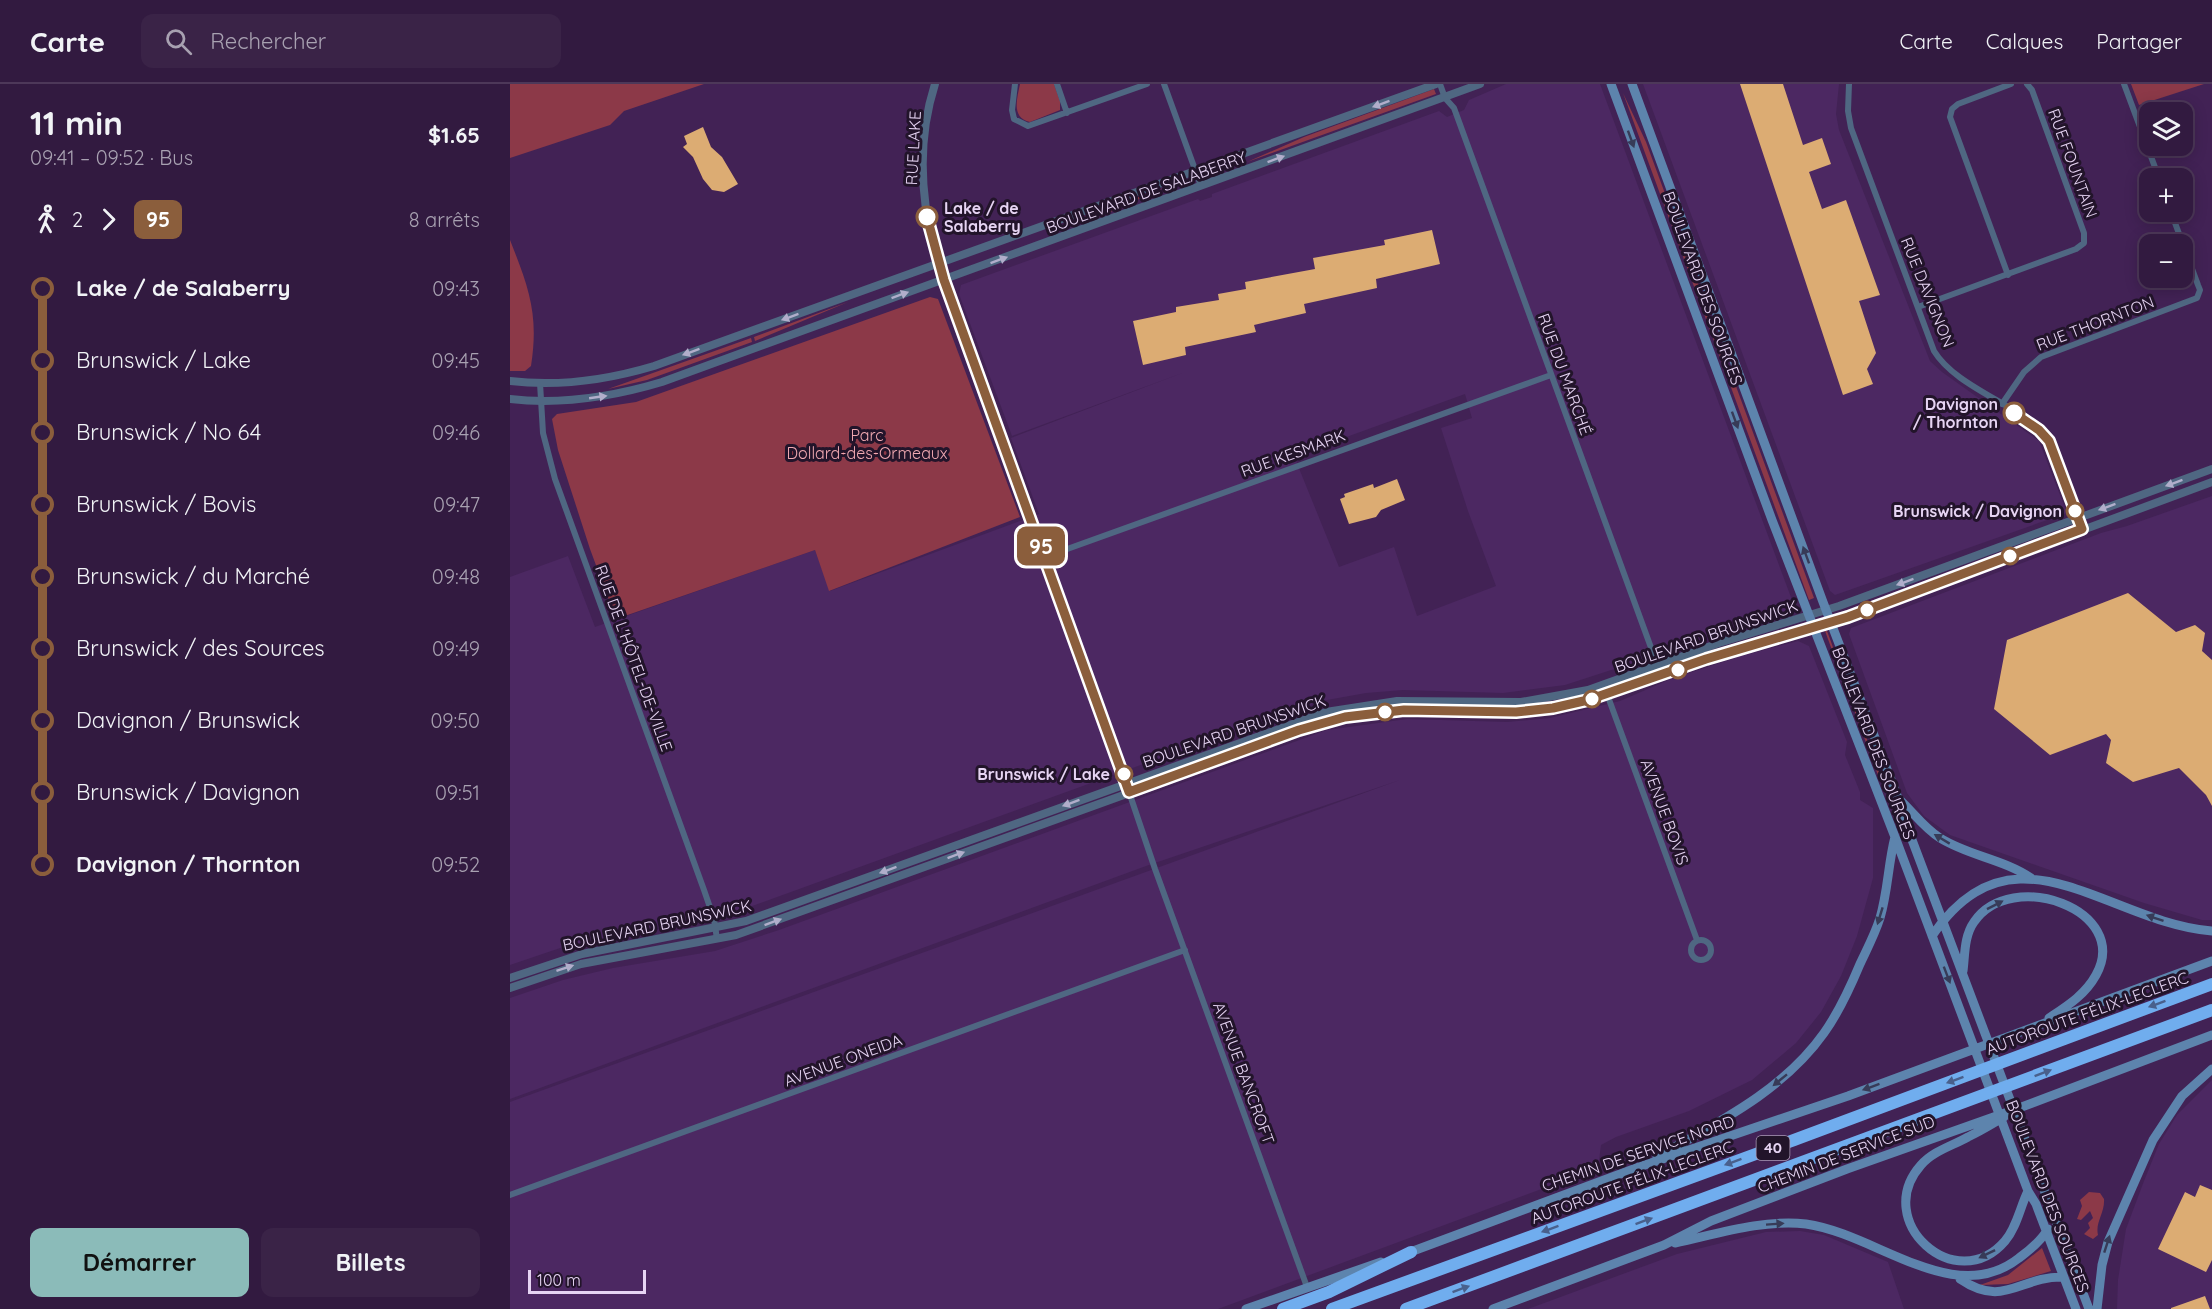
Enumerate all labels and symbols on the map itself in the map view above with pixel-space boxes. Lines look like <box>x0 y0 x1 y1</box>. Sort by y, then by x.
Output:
one-way arrow <box>1371 99 1389 109</box>
street label: RUE FOUNTAIN <box>2044 106 2102 220</box>
street label: RUE LAKE <box>901 110 925 186</box>
one-way arrow <box>1627 130 1637 148</box>
street label: BOULEVARD DE SALABERRY <box>1043 146 1249 238</box>
one-way arrow <box>1267 154 1285 164</box>
street label: BOULEVARD DES SOURCES <box>1659 189 1747 387</box>
place label: Lake / de Salaberry <box>944 198 1021 236</box>
marker: Lake / de Salaberry <box>916 206 938 228</box>
street label: RUE DAVIGNON <box>1897 234 1959 350</box>
one-way arrow <box>990 254 1008 264</box>
one-way arrow <box>891 290 909 300</box>
street label: RUE THORNTON <box>2033 291 2157 355</box>
street label: RUE DU MARCHÉ <box>1534 310 1596 438</box>
one-way arrow <box>781 312 799 322</box>
one-way arrow <box>682 348 700 358</box>
one-way arrow <box>588 393 607 402</box>
place label: Davignon / Thornton <box>1913 394 1998 432</box>
marker: Davignon / Thornton <box>2003 402 2025 424</box>
one-way arrow <box>1731 411 1741 429</box>
park label: Parc Dollard-des-Ormeaux <box>786 425 948 463</box>
street label: RUE KESMARK <box>1238 425 1348 481</box>
one-way arrow <box>2165 479 2183 488</box>
place label: Brunswick / Davignon <box>1893 501 2062 521</box>
marker: Brunswick / Davignon <box>2066 502 2084 520</box>
one-way arrow <box>2098 503 2116 513</box>
line badge: 95 <box>1014 526 1068 566</box>
one-way arrow <box>1800 546 1810 564</box>
unlabelled marker <box>2001 547 2019 565</box>
street label: RUE DE L'HÔTEL-DE-VILLE <box>591 562 677 754</box>
one-way arrow <box>1896 578 1914 588</box>
street label: BOULEVARD BRUNSWICK <box>1612 595 1800 677</box>
unlabelled marker <box>1858 601 1876 619</box>
street label: BOULEVARD DES SOURCES <box>1828 644 1920 842</box>
unlabelled marker <box>1669 661 1687 679</box>
street label: BOULEVARD BRUNSWICK <box>1140 690 1328 772</box>
unlabelled marker <box>1583 690 1601 708</box>
unlabelled marker <box>1376 703 1394 721</box>
street label: AVENUE BOVIS <box>1637 756 1693 868</box>
place label: Brunswick / Lake <box>977 764 1110 784</box>
marker: Brunswick / Lake <box>1115 765 1133 783</box>
one-way arrow <box>1062 798 1080 808</box>
one-way arrow <box>1934 833 1950 844</box>
one-way arrow <box>947 850 965 859</box>
one-way arrow <box>879 865 897 875</box>
street label: BOULEVARD BRUNSWICK <box>561 895 753 955</box>
one-way arrow <box>1986 900 2004 910</box>
one-way arrow <box>1875 907 1884 925</box>
one-way arrow <box>2146 912 2164 922</box>
one-way arrow <box>764 916 782 926</box>
one-way arrow <box>556 963 574 972</box>
one-way arrow <box>1943 967 1953 985</box>
street label: AUTOROUTE FÉLIX-LECLERC <box>1983 967 2191 1059</box>
street label: AVENUE BANCROFT <box>1209 999 1279 1147</box>
one-way arrow <box>2148 1000 2166 1009</box>
street label: AVENUE ONEIDA <box>781 1029 905 1091</box>
one-way arrow <box>2034 1068 2052 1078</box>
one-way arrow <box>1772 1073 1787 1086</box>
one-way arrow <box>1946 1075 1964 1085</box>
one-way arrow <box>1862 1083 1880 1093</box>
street label: BOULEVARD DES SOURCES <box>2002 1097 2094 1295</box>
street label: CHEMIN DE SERVICE NORD <box>1539 1111 1737 1195</box>
street label: CHEMIN DE SERVICE SUD <box>1755 1111 1937 1197</box>
street label: AUTOROUTE FÉLIX-LECLERC <box>1528 1136 1736 1228</box>
road number: 40 <box>1756 1136 1790 1160</box>
one-way arrow <box>1724 1158 1742 1168</box>
one-way arrow <box>1635 1216 1653 1226</box>
one-way arrow <box>1765 1219 1784 1229</box>
one-way arrow <box>1541 1225 1559 1235</box>
one-way arrow <box>2103 1235 2113 1253</box>
one-way arrow <box>1979 1249 1996 1258</box>
scale bar <box>528 1267 646 1294</box>
one-way arrow <box>1452 1283 1470 1293</box>

